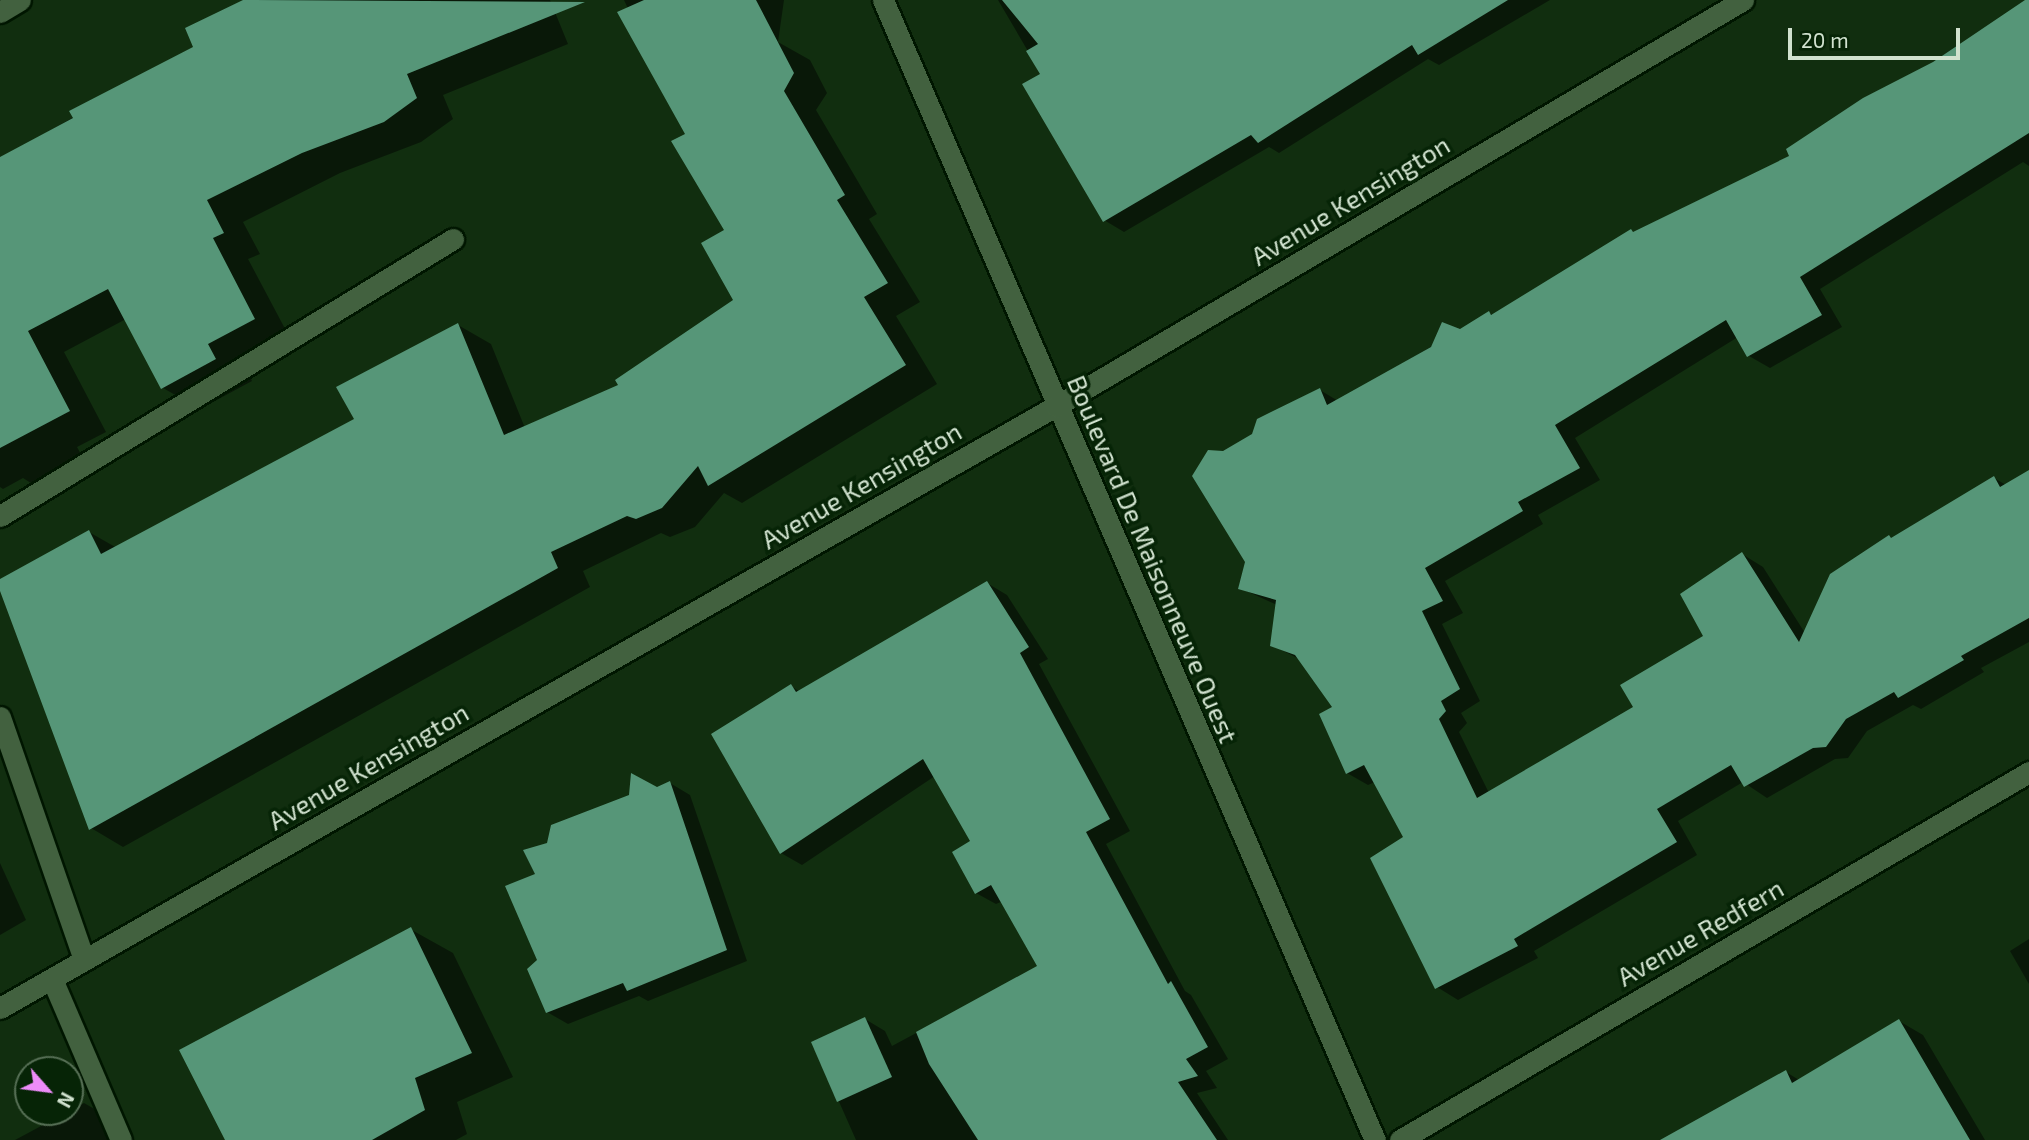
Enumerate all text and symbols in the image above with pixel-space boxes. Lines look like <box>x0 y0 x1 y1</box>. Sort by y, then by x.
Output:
scale bar <box>1791 14 1962 58</box>
text: 20 m <box>1801 27 1849 52</box>
street label: Avenue Kensington <box>1245 128 1455 272</box>
street label: Boulevard De Maisonneuve Ouest <box>1061 371 1245 747</box>
street label: Avenue Kensington <box>755 415 967 555</box>
street label: Avenue Kensington <box>262 696 474 836</box>
street label: Avenue Redfern <box>1611 872 1789 992</box>
north arrow <box>14 1056 84 1126</box>
text: N <box>53 1089 80 1112</box>

